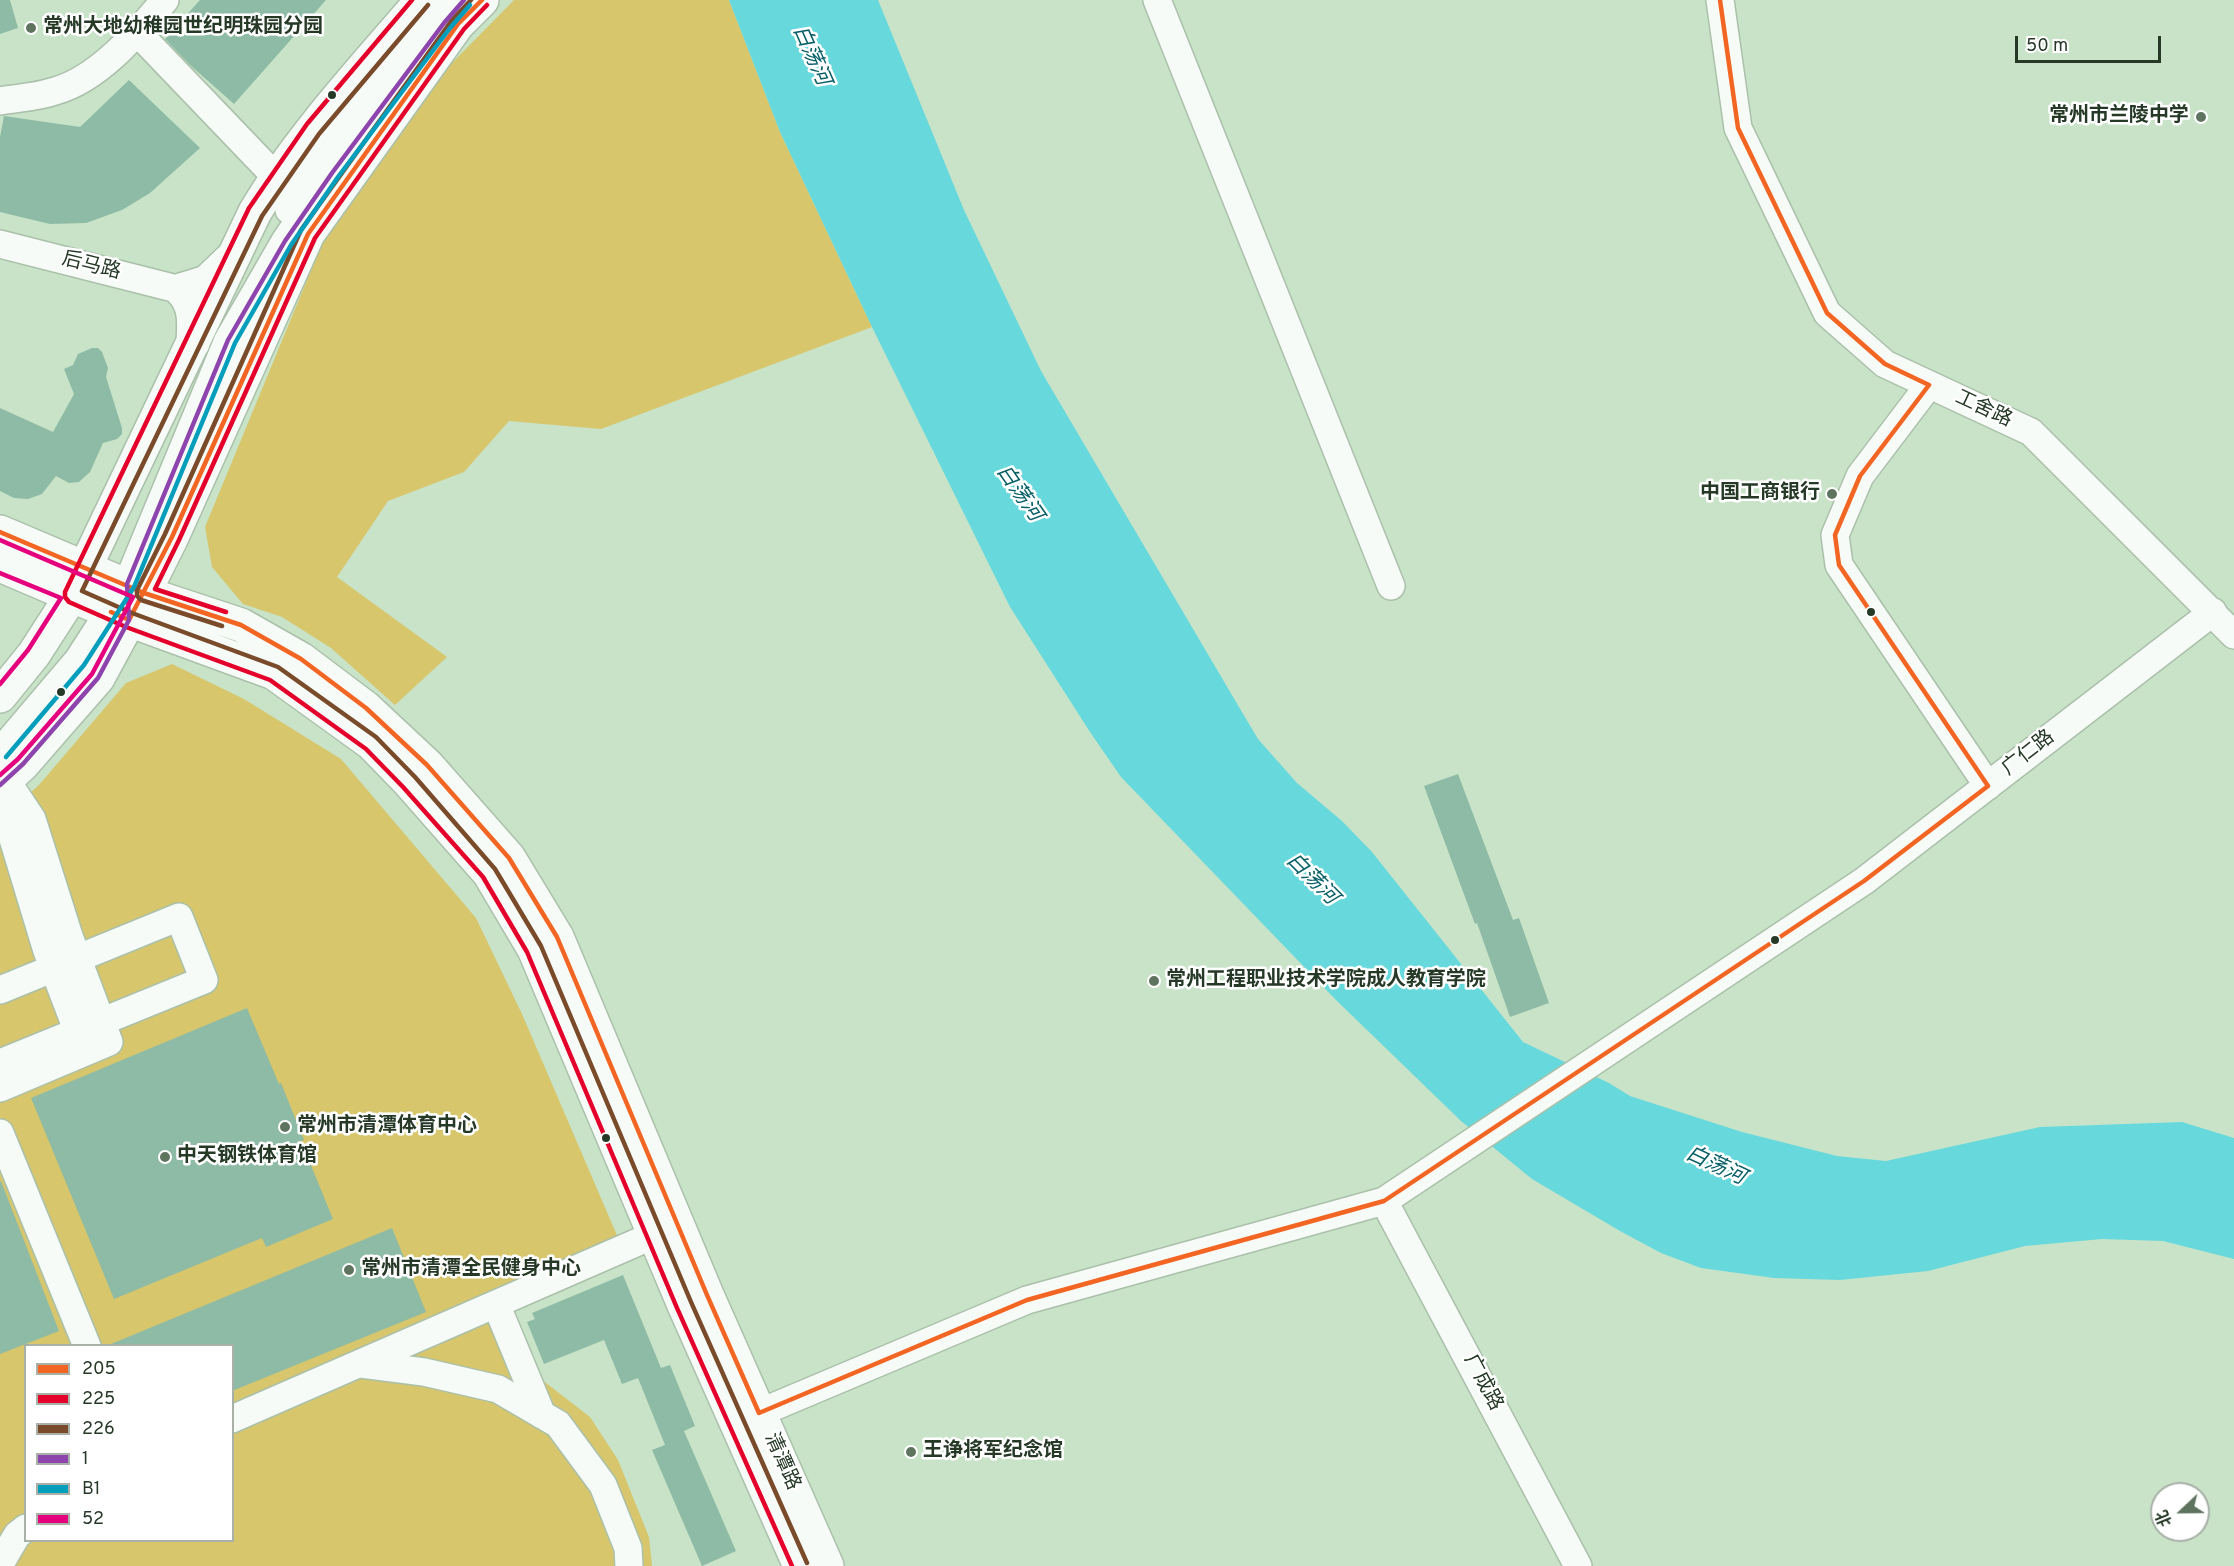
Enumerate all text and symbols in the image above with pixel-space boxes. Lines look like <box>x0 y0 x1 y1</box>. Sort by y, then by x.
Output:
place label: 常州大地幼稚园世纪明珠园分园 <box>43 16 323 40</box>
marker: 常州大地幼稚园世纪明珠园分园 <box>24 21 38 35</box>
water label: 白荡河 <box>786 22 834 90</box>
scale bar <box>2018 24 2164 62</box>
text: 50 m <box>2026 35 2068 58</box>
unlabelled marker <box>326 89 338 101</box>
place label: 常州市兰陵中学 <box>2049 105 2189 129</box>
marker: 常州市兰陵中学 <box>2194 110 2208 124</box>
street label: 后马路 <box>59 248 123 286</box>
street label: 工舍路 <box>1951 386 2015 434</box>
water label: 白荡河 <box>990 461 1046 527</box>
place label: 中国工商银行 <box>1700 482 1820 506</box>
marker: 中国工商银行 <box>1825 487 1839 501</box>
unlabelled marker <box>1865 606 1877 618</box>
unlabelled marker <box>55 686 67 698</box>
street label: 广仁路 <box>1998 726 2060 782</box>
water label: 白荡河 <box>1280 849 1342 911</box>
unlabelled marker <box>1769 934 1781 946</box>
place label: 常州工程职业技术学院成人教育学院 <box>1166 969 1486 993</box>
marker: 常州工程职业技术学院成人教育学院 <box>1147 974 1161 988</box>
place label: 常州市清潭体育中心 <box>297 1115 477 1139</box>
marker: 常州市清潭体育中心 <box>278 1120 292 1134</box>
unlabelled marker <box>600 1132 612 1144</box>
water label: 白荡河 <box>1681 1142 1749 1192</box>
place label: 中天钢铁体育馆 <box>177 1145 317 1169</box>
marker: 中天钢铁体育馆 <box>158 1150 172 1164</box>
place label: 常州市清潭全民健身中心 <box>361 1258 581 1282</box>
marker: 常州市清潭全民健身中心 <box>342 1263 356 1277</box>
legend <box>24 1344 234 1542</box>
street label: 广成路 <box>1457 1351 1507 1415</box>
text: 205 <box>82 1358 116 1381</box>
text: 225 <box>82 1388 115 1411</box>
text: 226 <box>82 1418 115 1441</box>
street label: 清潭路 <box>758 1430 804 1494</box>
place label: 王诤将军纪念馆 <box>923 1440 1063 1464</box>
marker: 王诤将军纪念馆 <box>904 1445 918 1459</box>
text: 1 <box>82 1448 89 1471</box>
text: B1 <box>82 1478 101 1501</box>
north arrow <box>2150 1482 2210 1542</box>
text: 北 <box>2153 1507 2177 1529</box>
text: 52 <box>82 1508 104 1531</box>

